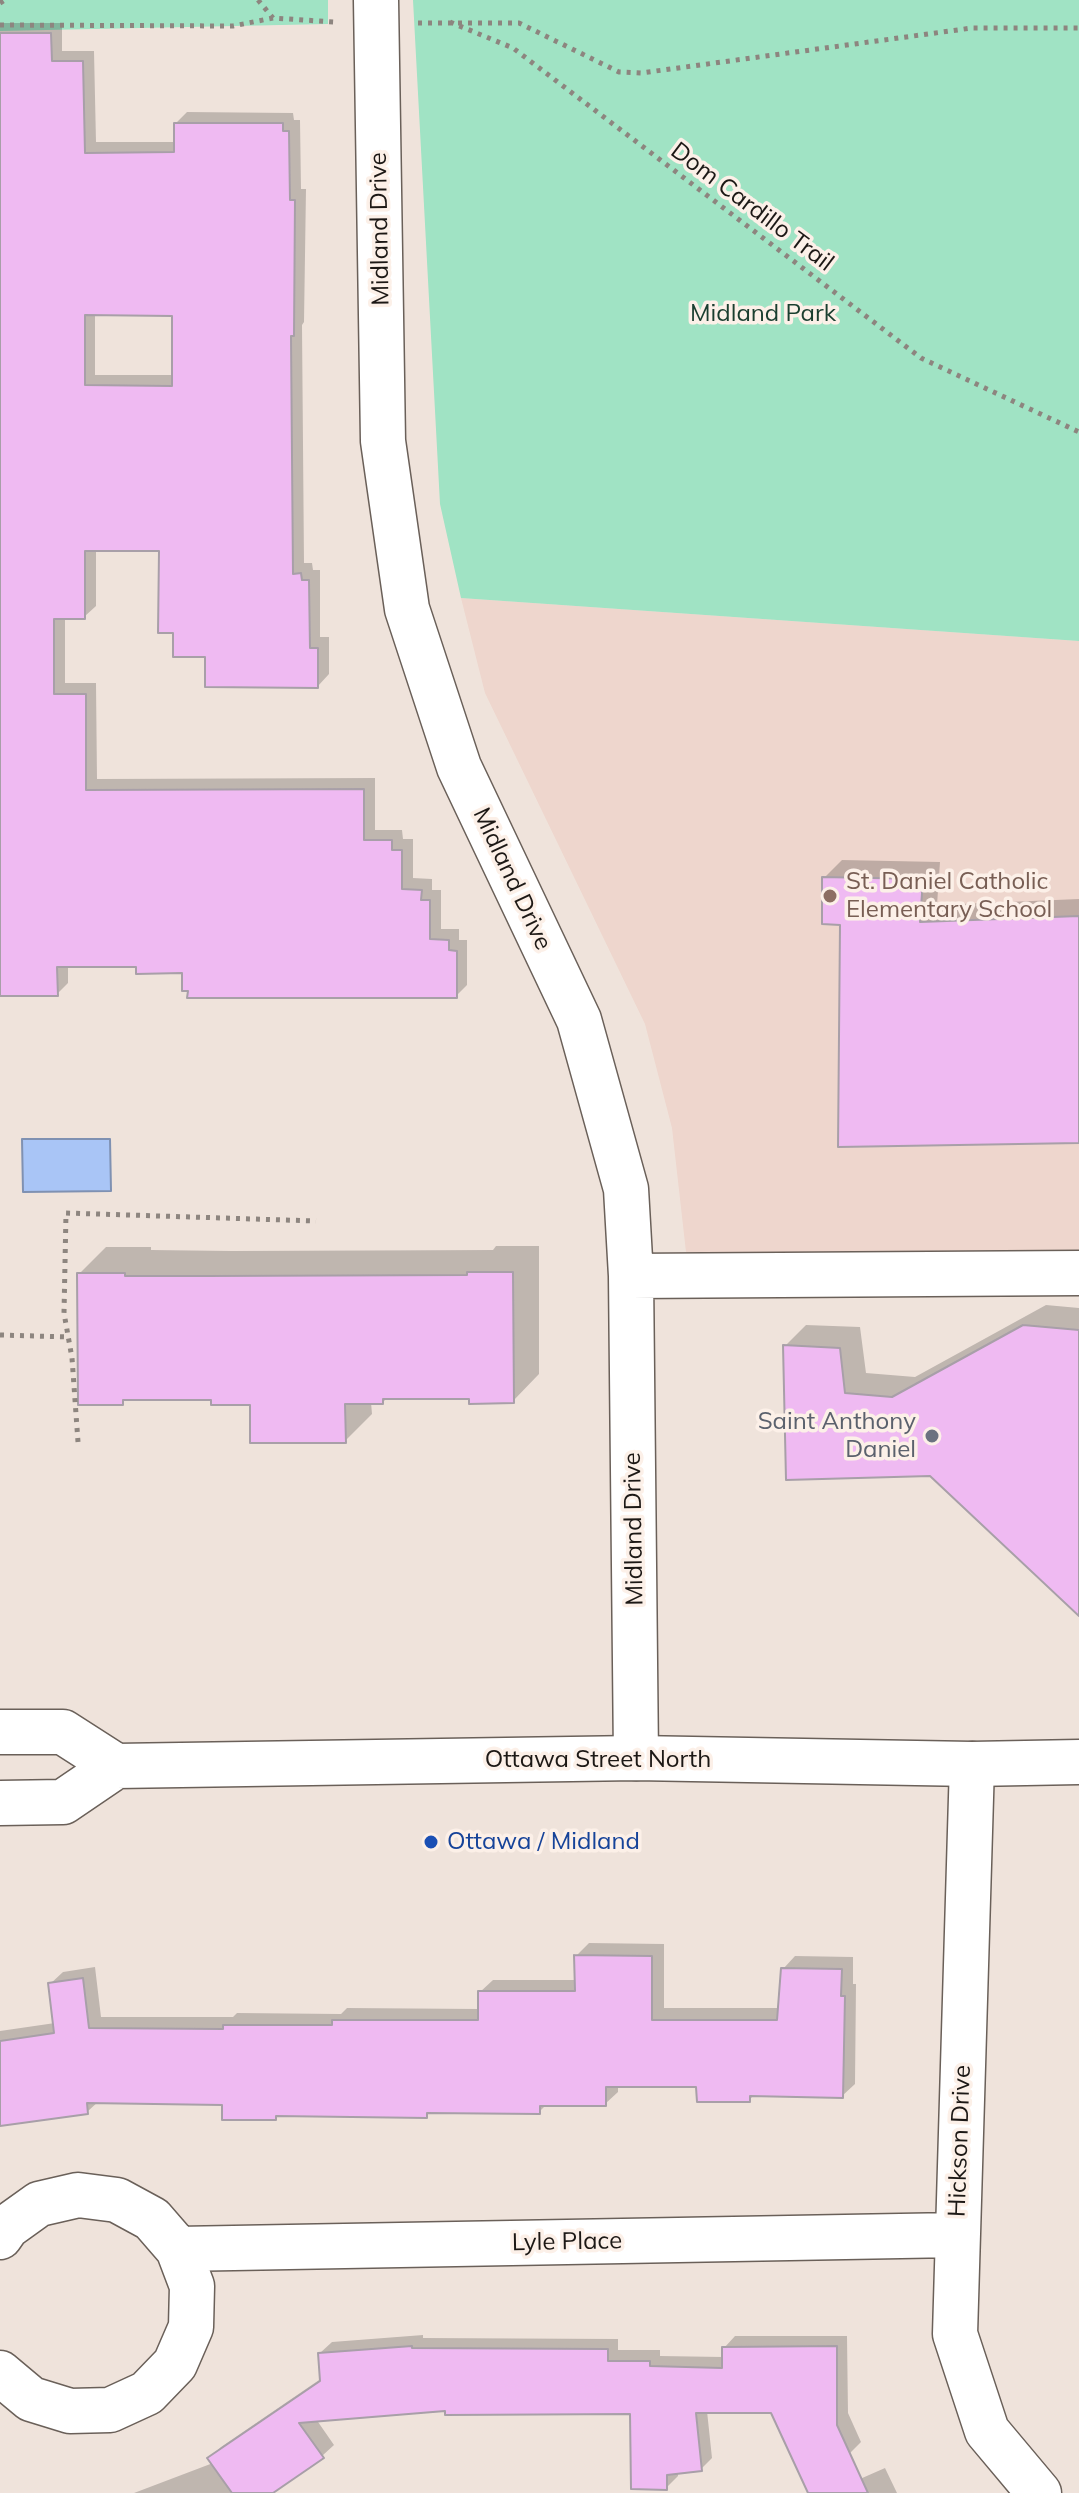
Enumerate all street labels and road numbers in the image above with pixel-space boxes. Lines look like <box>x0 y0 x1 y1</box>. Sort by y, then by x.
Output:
street label: Dom Cardillo Trail <box>665 136 839 278</box>
street label: Midland Drive <box>364 152 396 306</box>
street label: Midland Drive <box>467 803 557 955</box>
street label: Midland Drive <box>618 1452 650 1606</box>
street label: Ottawa Street North <box>485 1746 711 1774</box>
street label: Hickson Drive <box>943 2065 977 2217</box>
street label: Lyle Place <box>512 2227 622 2257</box>

